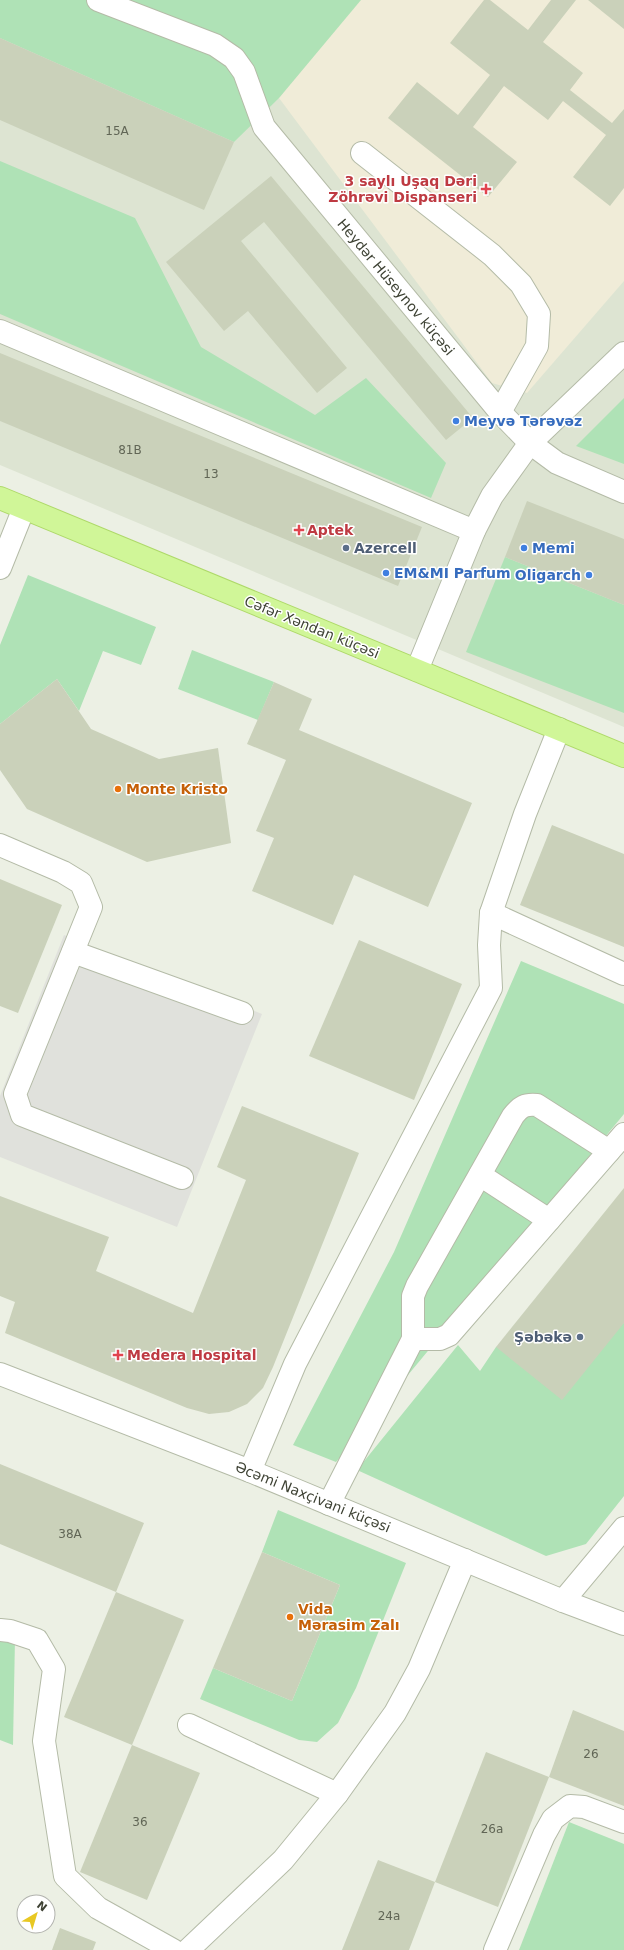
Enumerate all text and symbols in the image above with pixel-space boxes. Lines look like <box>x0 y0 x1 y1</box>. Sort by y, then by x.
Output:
house number: 15A <box>105 124 130 138</box>
place label: 3 saylı Uşaq Dəri Zöhrəvi Dispanseri <box>328 173 477 205</box>
marker: 3 saylı Uşaq Dəri Zöhrəvi Dispanseri <box>480 183 492 195</box>
street label: Heydər Hüseynov küçəsi <box>334 216 458 358</box>
place label: Meyvə Tərəvəz <box>464 413 582 429</box>
marker: Meyvə Tərəvəz <box>451 416 461 426</box>
house number: 81B <box>118 443 142 457</box>
house number: 13 <box>203 467 219 481</box>
place label: Aptek <box>307 522 354 538</box>
marker: Aptek <box>294 525 304 535</box>
place label: Azercell <box>354 540 417 556</box>
place label: Memi <box>532 540 575 556</box>
marker: Azercell <box>341 543 351 553</box>
marker: Memi <box>519 543 529 553</box>
place label: EM&MI Parfum <box>394 565 511 581</box>
place label: Oligarch <box>515 567 581 583</box>
marker: EM&MI Parfum <box>381 568 391 578</box>
marker: Oligarch <box>584 570 594 580</box>
street label: Cəfər Xəndan küçəsi <box>242 593 382 661</box>
place label: Monte Kristo <box>126 781 228 797</box>
marker: Monte Kristo <box>113 784 123 794</box>
place label: Şəbəkə <box>514 1329 572 1345</box>
marker: Şəbəkə <box>575 1332 585 1342</box>
place label: Medera Hospital <box>127 1347 257 1363</box>
marker: Medera Hospital <box>112 1349 124 1361</box>
street label: Əcəmi Naxçivani küçəsi <box>233 1458 393 1536</box>
house number: 38A <box>58 1527 83 1541</box>
place label: Vida Mərasim Zalı <box>298 1601 400 1633</box>
marker: Vida Mərasim Zalı <box>285 1612 295 1622</box>
house number: 26 <box>583 1747 599 1761</box>
house number: 36 <box>132 1815 148 1829</box>
house number: 26a <box>481 1822 503 1836</box>
north arrow <box>16 1894 56 1934</box>
text: N <box>34 1899 49 1914</box>
house number: 24a <box>378 1909 400 1923</box>

